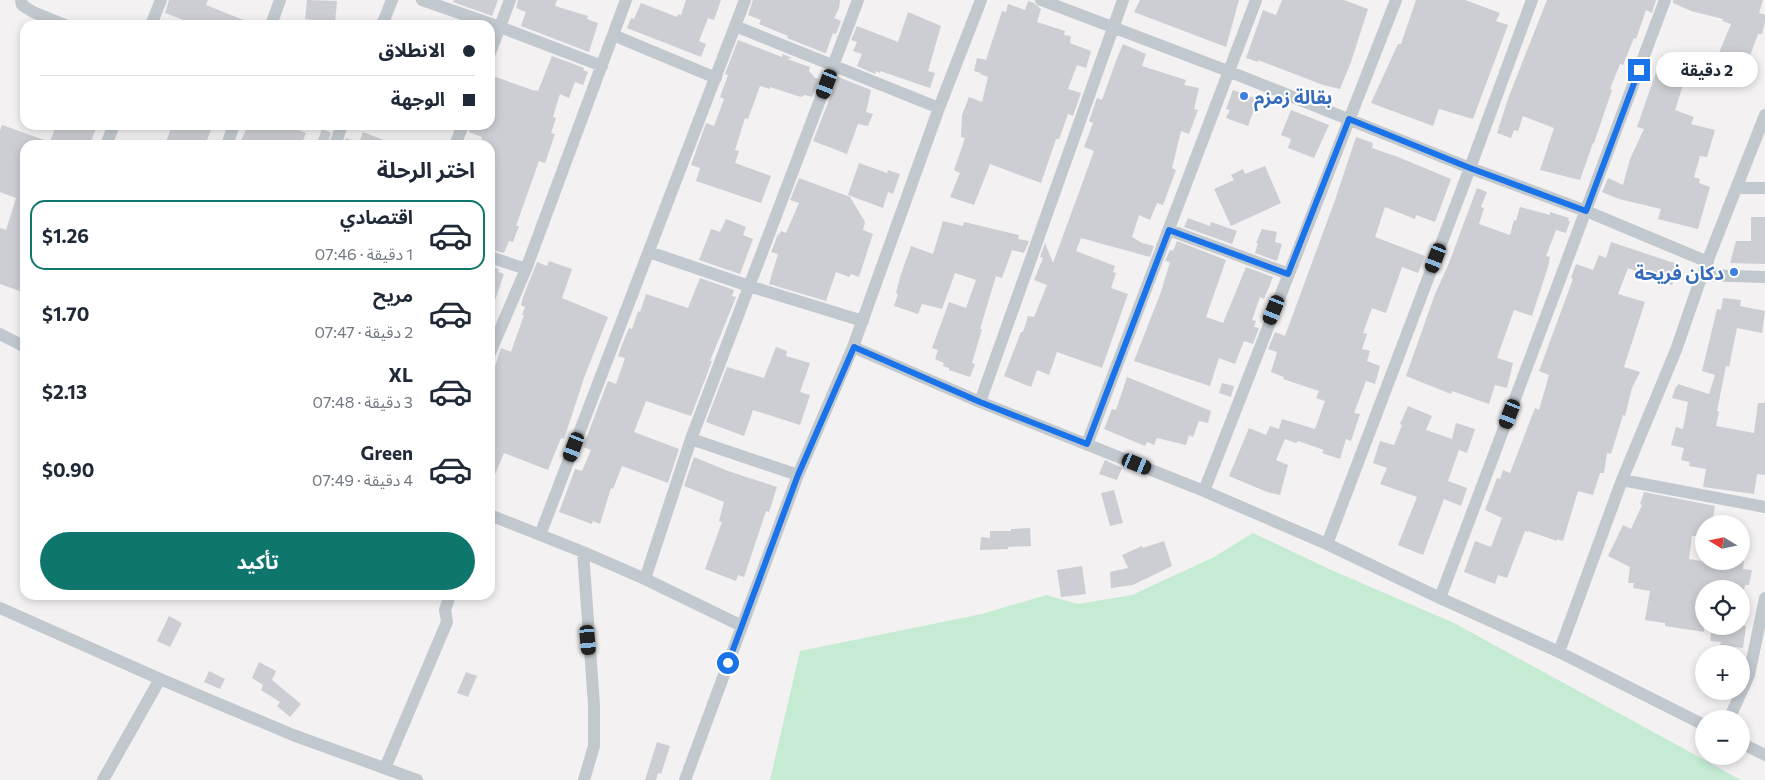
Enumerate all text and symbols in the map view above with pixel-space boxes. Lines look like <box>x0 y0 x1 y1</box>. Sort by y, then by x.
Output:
text: الانطلاق <box>379 38 445 61</box>
callout: 2 دقيقة <box>1656 52 1759 88</box>
route end <box>1628 59 1650 81</box>
text: 2 دقيقة <box>1681 60 1733 79</box>
car <box>814 67 839 101</box>
place label: بقالة زمزم <box>1254 85 1332 112</box>
text: الوجهة <box>391 87 445 110</box>
marker: بقالة زمزم <box>1238 90 1250 102</box>
text: اختر الرحلة <box>377 156 475 183</box>
text: اقتصادي <box>340 205 413 228</box>
icon: car <box>428 213 473 258</box>
text: $1.26 <box>42 224 89 247</box>
car <box>1423 241 1448 275</box>
text: 1 دقيقة · 07:46 <box>315 244 413 263</box>
place label: دكان فريحة <box>1634 261 1724 285</box>
marker: دكان فريحة <box>1728 266 1740 278</box>
text: مريح <box>373 283 413 306</box>
icon: car <box>428 291 473 336</box>
car <box>1261 293 1286 327</box>
text: $1.70 <box>42 302 89 325</box>
text: 2 دقيقة · 07:47 <box>314 322 413 341</box>
text: XL <box>388 363 413 386</box>
icon: car <box>428 369 473 414</box>
text: $2.13 <box>42 380 87 403</box>
text: 3 دقيقة · 07:48 <box>313 392 413 411</box>
car <box>1497 397 1522 431</box>
car <box>561 430 586 464</box>
text: Green <box>361 441 413 464</box>
icon: car <box>428 447 473 492</box>
car <box>1120 451 1153 477</box>
text: $0.90 <box>42 458 94 481</box>
text: 4 دقيقة · 07:49 <box>312 470 413 489</box>
north arrow <box>1695 515 1750 570</box>
map controls <box>1695 515 1750 765</box>
button: تأكيد <box>40 532 475 590</box>
button: locate <box>1695 580 1750 635</box>
car <box>579 624 596 656</box>
button: + <box>1695 645 1750 700</box>
route start <box>717 652 739 674</box>
button: − <box>1695 710 1750 765</box>

